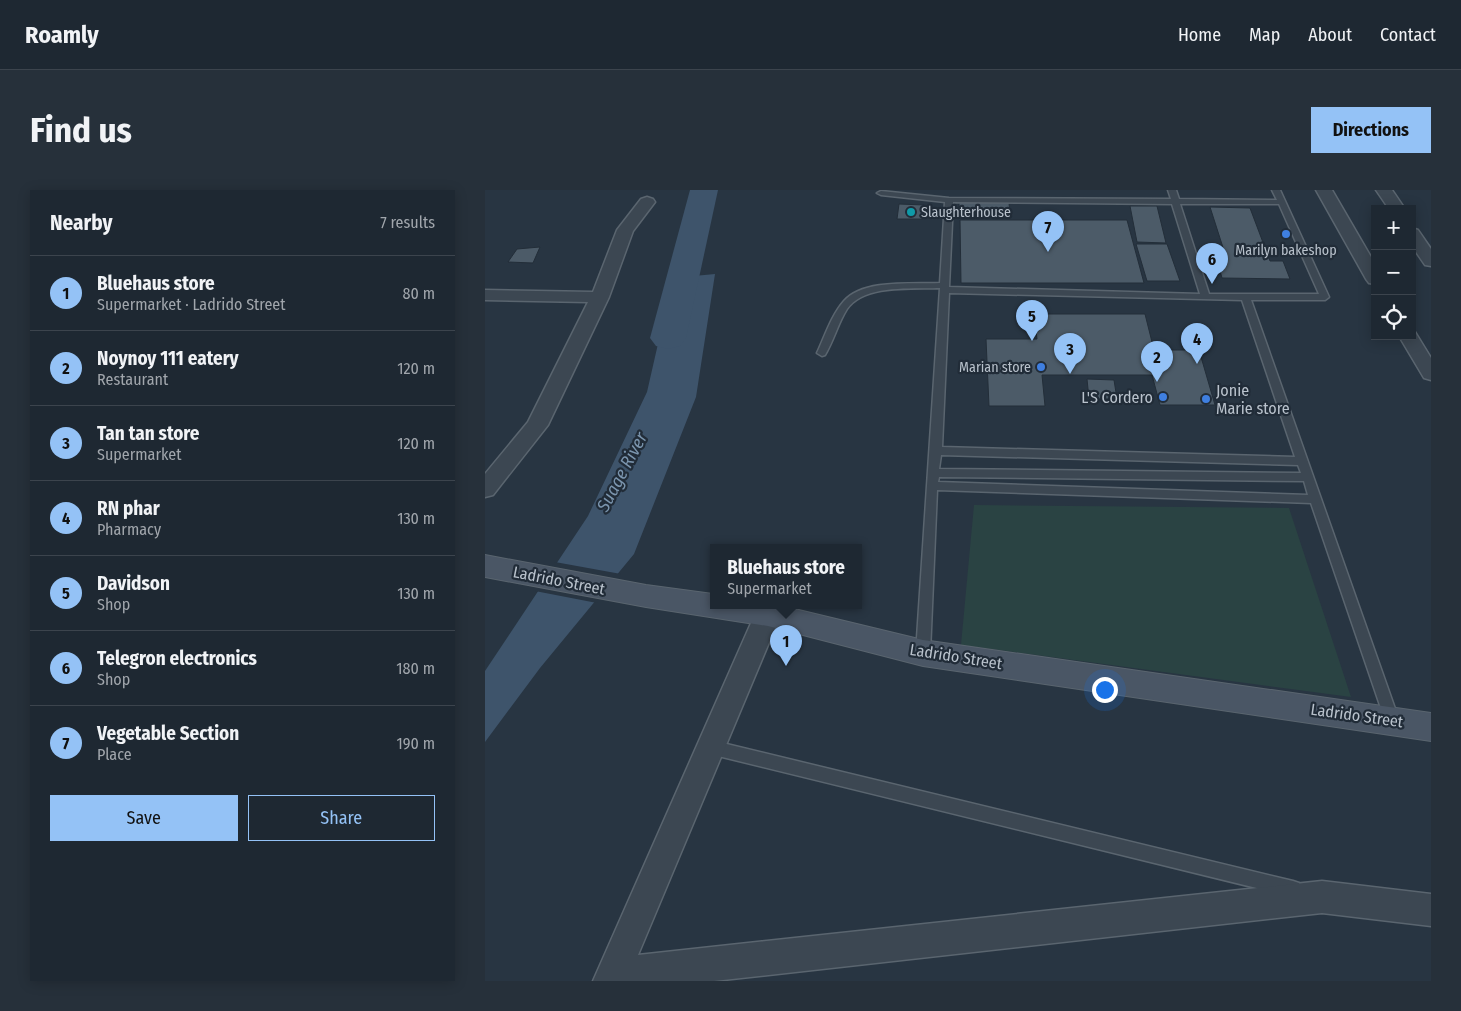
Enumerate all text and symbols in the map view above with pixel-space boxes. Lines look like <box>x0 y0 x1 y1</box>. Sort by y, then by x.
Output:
text: Roamly <box>25 21 99 49</box>
text: Home <box>1178 24 1221 46</box>
text: Map <box>1249 24 1280 46</box>
text: About <box>1308 24 1352 46</box>
text: Contact <box>1380 24 1436 46</box>
button: Directions <box>1311 107 1431 153</box>
text: Find us <box>30 109 132 151</box>
place label: Slaughterhouse <box>921 204 1011 221</box>
map controls <box>1371 205 1416 340</box>
button: + <box>1371 205 1416 250</box>
marker: Slaughterhouse <box>905 206 917 218</box>
text: Nearby <box>50 210 112 236</box>
pin: 7 <box>1032 211 1064 252</box>
text: 7 results <box>380 213 435 232</box>
marker: Marilyn bakeshop <box>1280 228 1292 240</box>
place label: Marilyn bakeshop <box>1235 242 1337 259</box>
pin: 6 <box>1196 243 1228 284</box>
button: − <box>1371 250 1416 295</box>
text: Bluehaus store <box>97 272 215 295</box>
text: 1 <box>63 284 69 303</box>
text: 80 m <box>403 284 435 303</box>
text: Supermarket · Ladrido Street <box>97 295 286 314</box>
button: locate <box>1371 295 1416 340</box>
pin: 5 <box>1016 300 1048 341</box>
pin: 4 <box>1181 323 1213 364</box>
pin: 3 <box>1054 333 1086 374</box>
pin: 2 <box>1141 341 1173 382</box>
text: Noynoy 111 eatery <box>97 347 239 370</box>
text: 2 <box>62 359 70 378</box>
text: 120 m <box>397 359 435 378</box>
place label: Marian store <box>959 359 1031 376</box>
marker: Marian store <box>1035 361 1047 373</box>
text: Restaurant <box>97 370 168 389</box>
place label: Jonie Marie store <box>1216 381 1290 418</box>
place label: L'S Cordero <box>1081 388 1153 407</box>
marker: L'S Cordero <box>1157 391 1169 403</box>
marker: Jonie Marie store <box>1200 393 1212 405</box>
text: Tan tan store <box>97 422 199 445</box>
water label: Suage River <box>592 428 652 516</box>
text: 3 <box>62 434 70 453</box>
text: 120 m <box>397 434 435 453</box>
text: Supermarket <box>97 445 181 464</box>
text: RN phar <box>97 497 160 520</box>
text: 4 <box>62 509 70 528</box>
text: 130 m <box>397 509 435 528</box>
text: Pharmacy <box>97 520 161 539</box>
popup <box>710 544 862 609</box>
text: Bluehaus store <box>727 556 845 579</box>
street label: Ladrido Street <box>511 562 607 599</box>
text: Davidson <box>97 572 170 595</box>
text: Supermarket <box>727 579 812 598</box>
text: 5 <box>62 584 70 603</box>
text: 130 m <box>397 584 435 603</box>
text: Shop <box>97 595 130 614</box>
pin: 1 <box>770 625 802 666</box>
street label: Ladrido Street <box>908 640 1004 673</box>
text: Telegron electronics <box>97 647 257 670</box>
text: 6 <box>62 659 70 678</box>
text: 180 m <box>396 659 435 678</box>
text: Shop <box>97 670 130 689</box>
your location <box>1092 677 1118 703</box>
street label: Ladrido Street <box>1310 700 1405 731</box>
text: Vegetable Section <box>97 722 239 745</box>
text: 7 <box>63 734 69 753</box>
text: 190 m <box>397 734 435 753</box>
text: Place <box>97 745 132 764</box>
button: Save <box>50 795 238 841</box>
button: Share <box>248 795 435 841</box>

